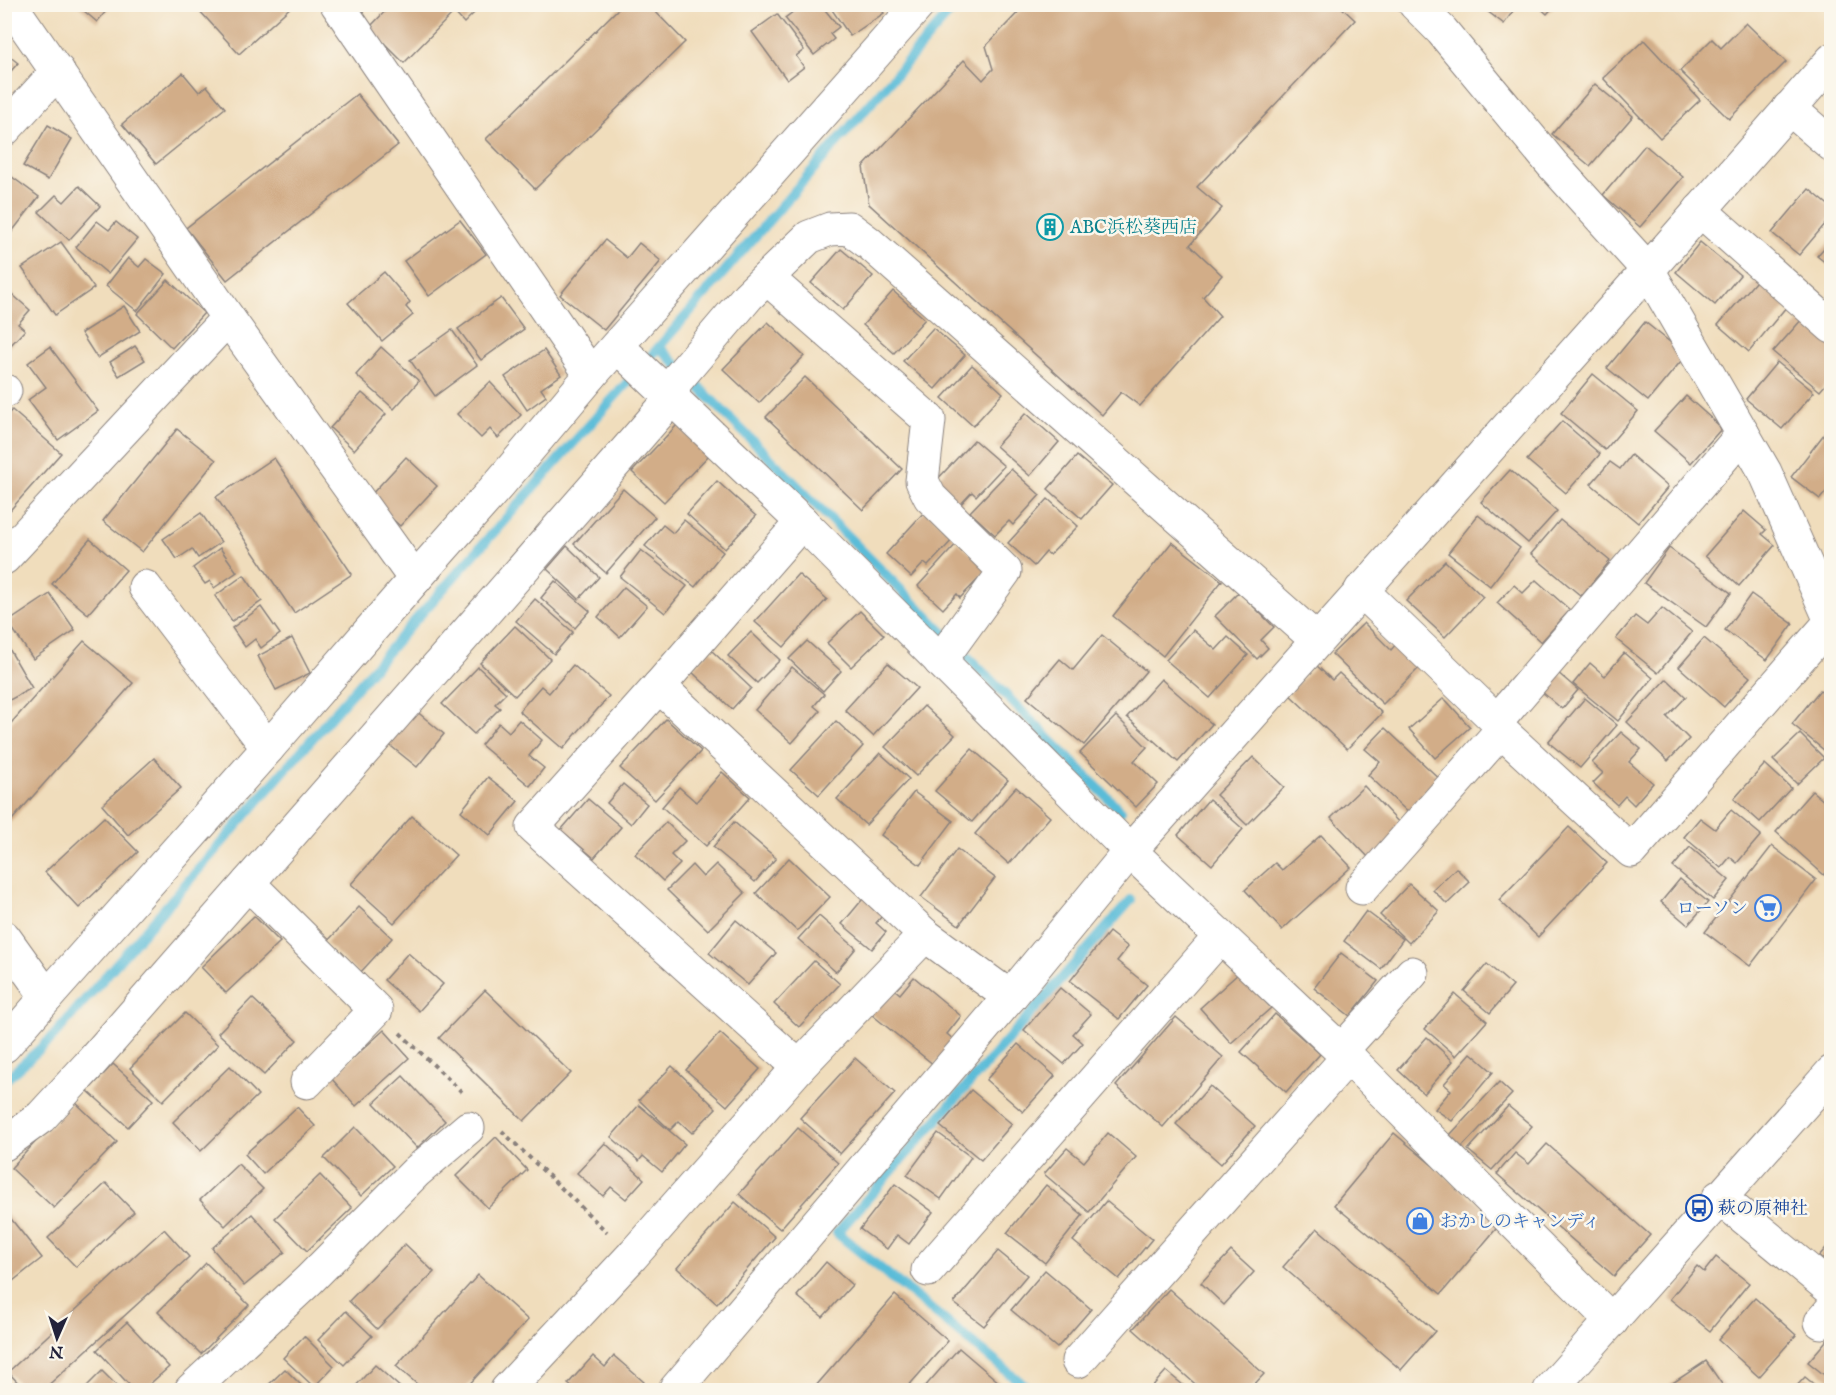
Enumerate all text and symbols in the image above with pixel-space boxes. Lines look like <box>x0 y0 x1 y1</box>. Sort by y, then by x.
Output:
building icon: ABC浜松葵西店 <box>1035 212 1065 242</box>
place label: ABC浜松葵西店 <box>1069 217 1197 240</box>
supermarket icon: ローソン <box>1753 893 1783 923</box>
place label: ローソン <box>1677 898 1748 921</box>
bus stop icon: 萩の原神社 <box>1684 1193 1714 1223</box>
place label: 萩の原神社 <box>1718 1198 1808 1221</box>
shop icon: おかしのキャンディ <box>1405 1206 1435 1236</box>
place label: おかしのキャンディ <box>1440 1211 1601 1234</box>
north arrow <box>27 1308 87 1368</box>
text: N <box>49 1341 65 1361</box>

